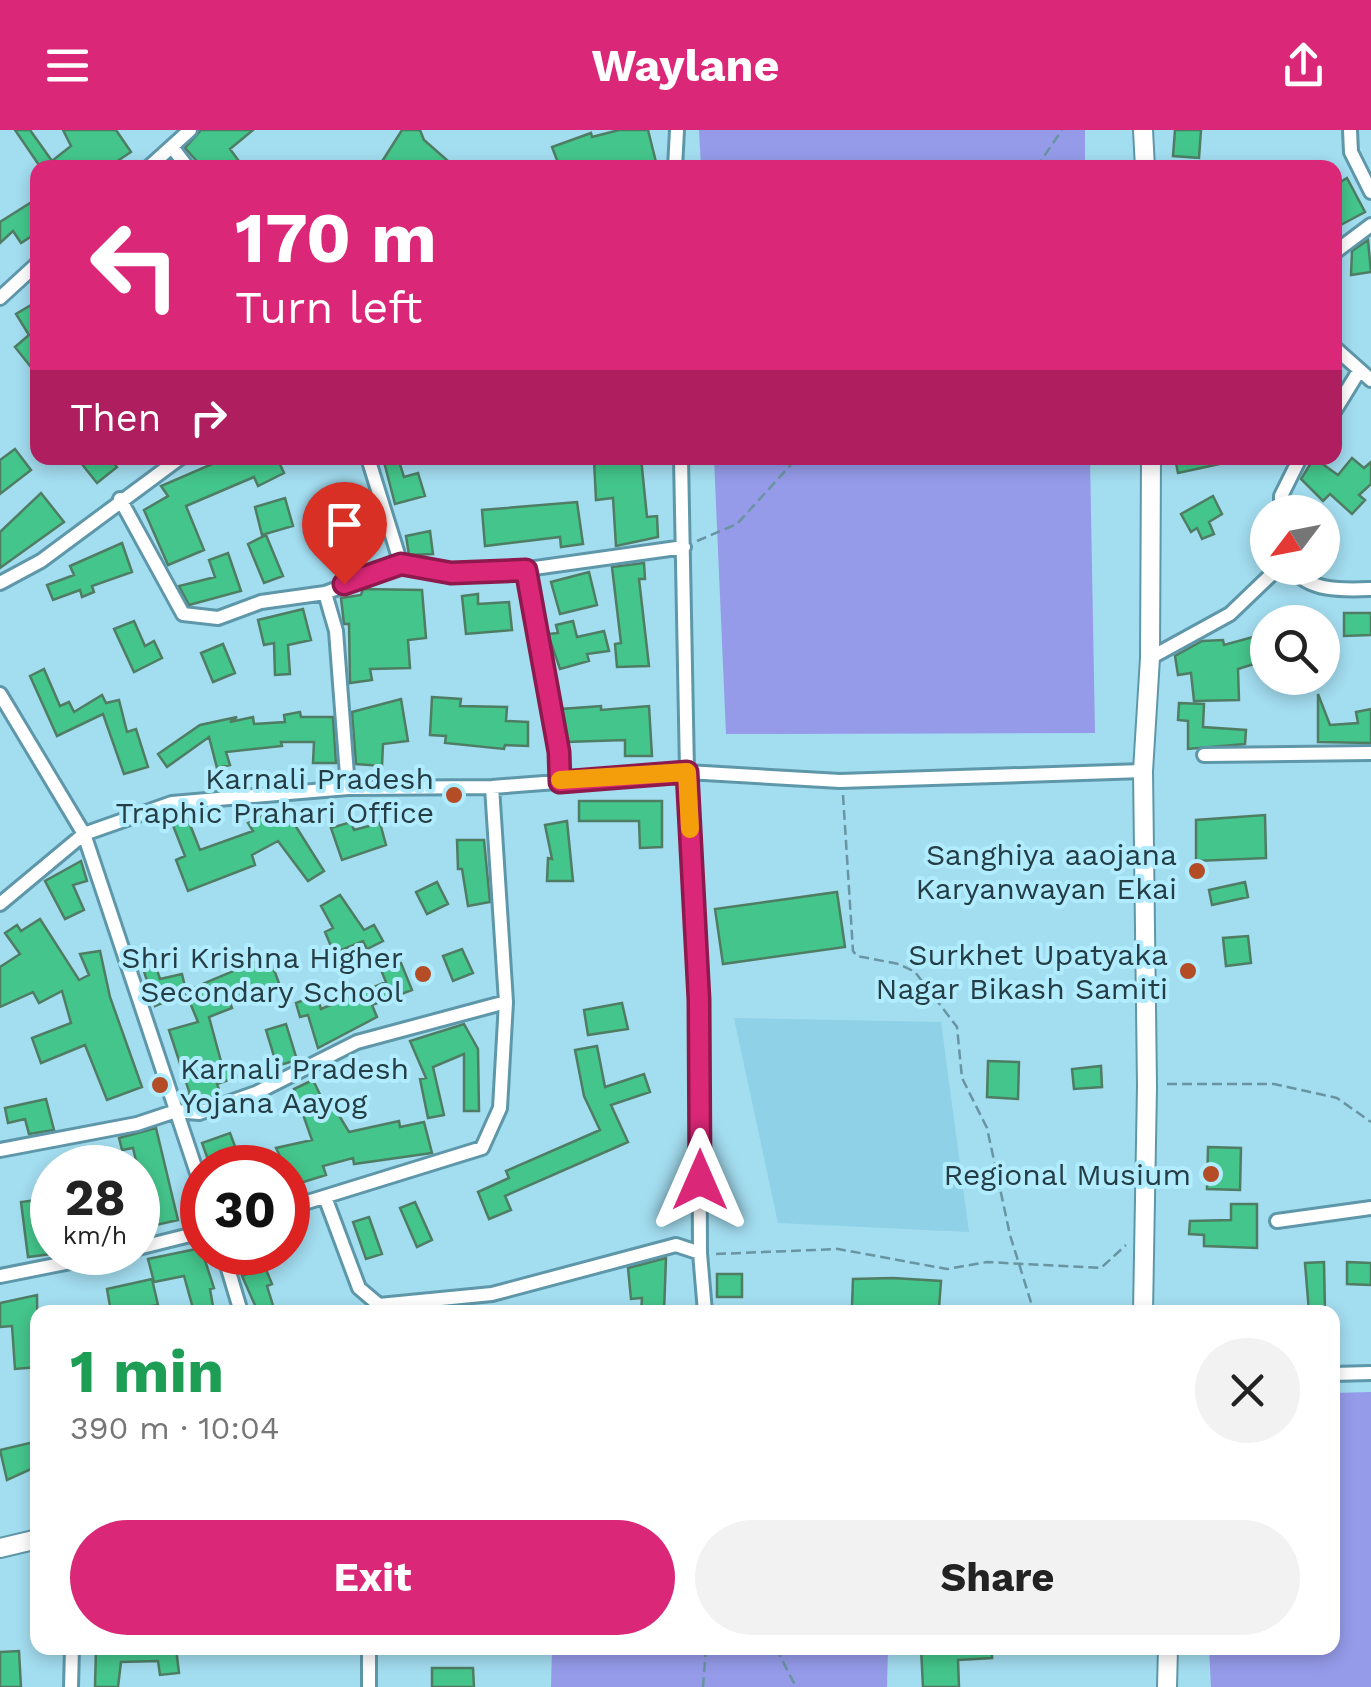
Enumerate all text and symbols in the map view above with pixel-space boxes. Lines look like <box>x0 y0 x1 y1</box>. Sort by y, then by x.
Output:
icon: menu <box>40 38 95 93</box>
icon: share <box>1276 38 1331 93</box>
text: Waylane <box>591 39 780 92</box>
text: 170 m <box>235 197 437 279</box>
icon: left <box>70 200 200 330</box>
text: Turn left <box>235 281 422 334</box>
icon: right <box>181 390 236 445</box>
text: Then <box>70 396 161 440</box>
pin <box>302 482 387 585</box>
north arrow <box>1250 495 1340 585</box>
map controls <box>1250 495 1340 695</box>
icon: arrive <box>317 497 372 552</box>
button: search <box>1250 605 1340 695</box>
place label: Karnali Pradesh Traphic Prahari Office <box>116 761 434 830</box>
marker: Karnali Pradesh Traphic Prahari Office <box>443 784 465 806</box>
place label: Sanghiya aaojana Karyanwayan Ekai <box>916 837 1177 906</box>
marker: Sanghiya aaojana Karyanwayan Ekai <box>1186 860 1208 882</box>
place label: Surkhet Upatyaka Nagar Bikash Samiti <box>876 937 1168 1006</box>
place label: Shri Krishna Higher Secondary School <box>121 940 403 1009</box>
marker: Surkhet Upatyaka Nagar Bikash Samiti <box>1177 960 1199 982</box>
marker: Shri Krishna Higher Secondary School <box>412 963 434 985</box>
place label: Karnali Pradesh Yojana Aayog <box>180 1051 409 1120</box>
marker: Karnali Pradesh Yojana Aayog <box>149 1074 171 1096</box>
position arrow <box>648 1128 752 1232</box>
speed limit sign: 30 <box>180 1145 310 1275</box>
place label: Regional Musium <box>944 1157 1191 1192</box>
marker: Regional Musium <box>1200 1163 1222 1185</box>
text: 28 <box>64 1168 126 1227</box>
text: km/h <box>63 1221 127 1250</box>
text: 1 min <box>70 1336 224 1407</box>
button: close <box>1195 1338 1300 1443</box>
text: 390 m · 10:04 <box>70 1409 279 1447</box>
button: Exit <box>70 1520 675 1635</box>
button: Share <box>695 1520 1300 1635</box>

